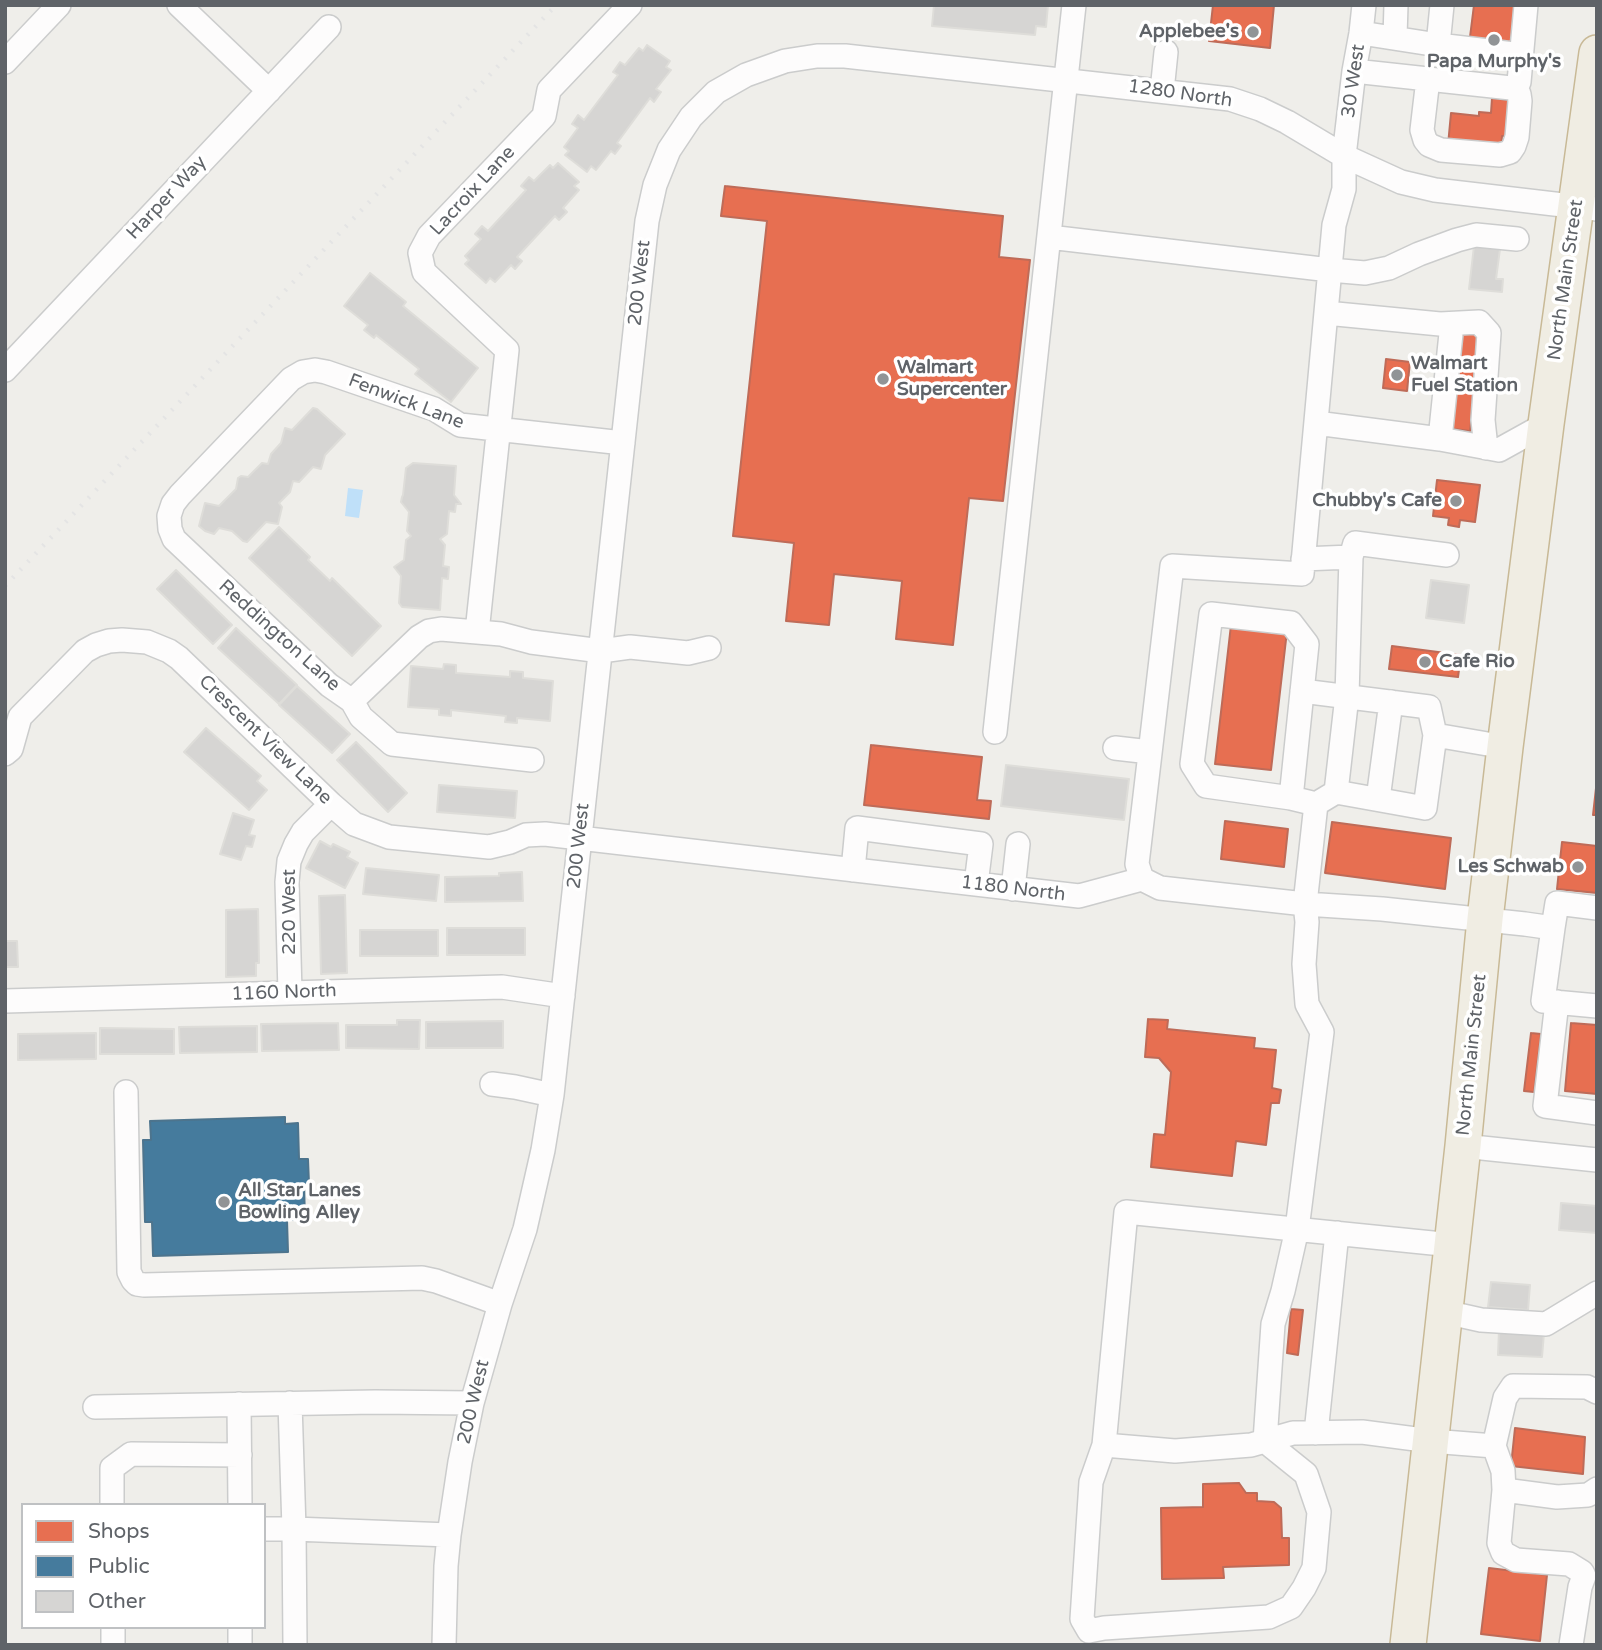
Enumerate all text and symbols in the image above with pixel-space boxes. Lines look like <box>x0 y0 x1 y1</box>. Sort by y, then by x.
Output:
place label: Applebee's <box>1139 21 1239 43</box>
marker: Applebee's <box>1245 24 1261 40</box>
marker: Papa Murphy's <box>1486 32 1502 48</box>
street label: 30 West <box>1338 43 1370 119</box>
place label: Papa Murphy's <box>1427 51 1561 73</box>
street label: 1280 North <box>1126 75 1234 113</box>
street label: Lacroix Lane <box>426 141 520 241</box>
street label: Harper Way <box>122 151 212 245</box>
street label: North Main Street <box>1543 198 1589 362</box>
street label: 200 West <box>624 239 656 327</box>
place label: Walmart Fuel Station <box>1411 353 1518 397</box>
place label: Walmart Supercenter <box>897 357 1007 401</box>
marker: Walmart Fuel Station <box>1389 367 1405 383</box>
street label: Fenwick Lane <box>345 369 467 435</box>
marker: Walmart Supercenter <box>875 371 891 387</box>
place label: Chubby's Cafe <box>1312 490 1442 512</box>
marker: Chubby's Cafe <box>1448 493 1464 509</box>
street label: Reddington Lane <box>214 575 344 697</box>
place label: Cafe Rio <box>1439 651 1515 673</box>
marker: Cafe Rio <box>1417 654 1433 670</box>
street label: Crescent View Lane <box>194 670 336 810</box>
street label: 200 West <box>563 802 595 890</box>
place label: Les Schwab <box>1457 856 1564 878</box>
marker: Les Schwab <box>1570 859 1586 875</box>
street label: 220 West <box>279 869 301 955</box>
street label: 1180 North <box>959 871 1067 907</box>
street label: North Main Street <box>1452 973 1492 1137</box>
street label: 1160 North <box>231 980 337 1006</box>
place label: All Star Lanes Bowling Alley <box>238 1180 361 1224</box>
marker: All Star Lanes Bowling Alley <box>216 1194 232 1210</box>
street label: 200 West <box>453 1357 495 1447</box>
legend <box>21 1503 266 1629</box>
text: Shops <box>88 1519 150 1544</box>
text: Public <box>88 1554 150 1579</box>
text: Other <box>88 1589 146 1614</box>

